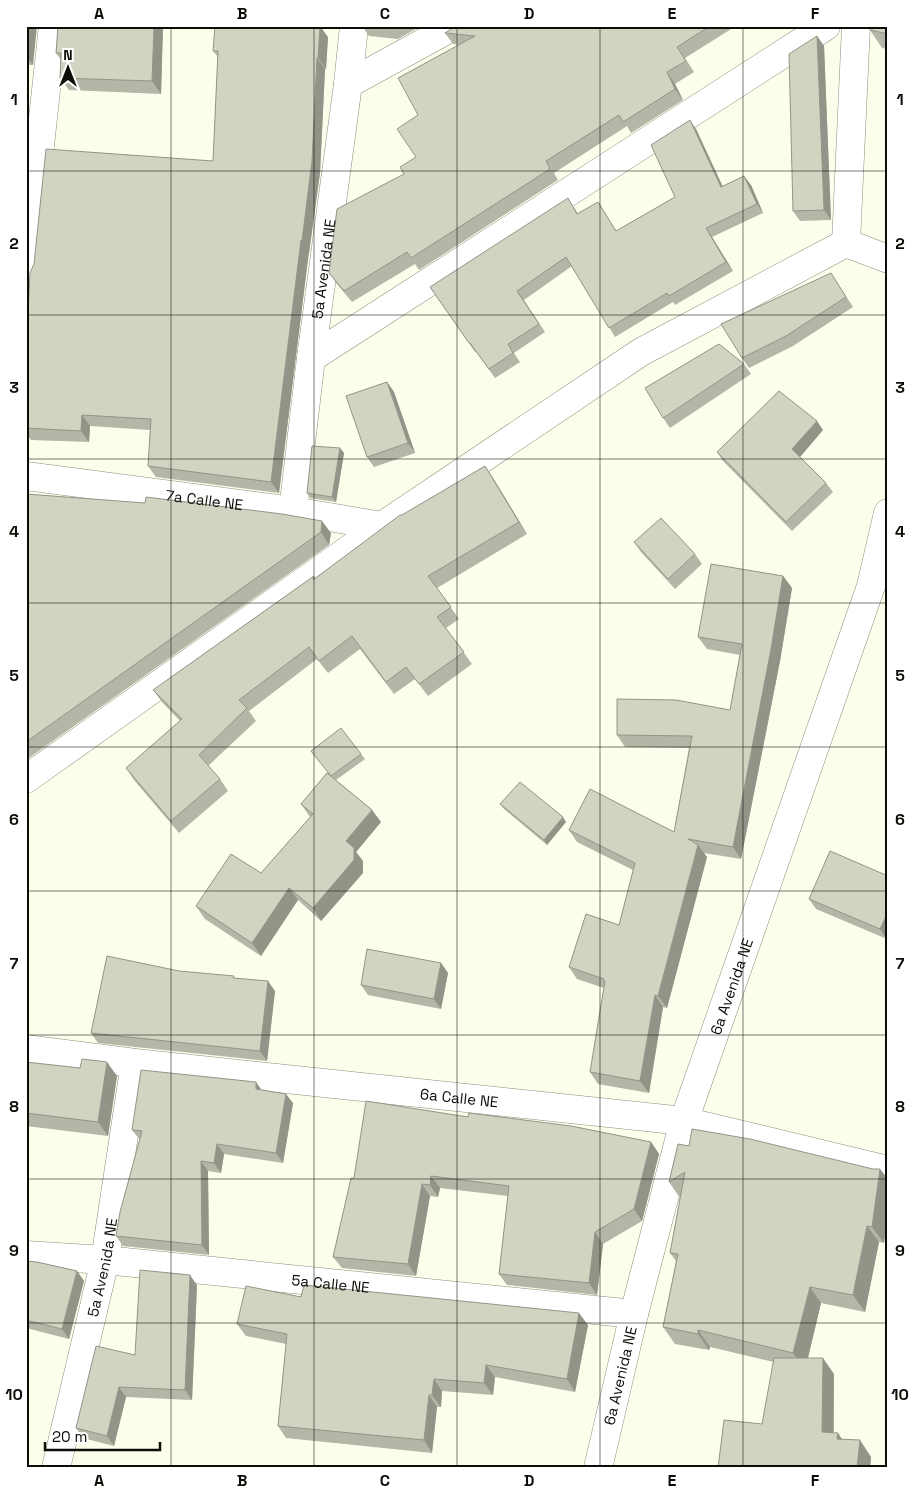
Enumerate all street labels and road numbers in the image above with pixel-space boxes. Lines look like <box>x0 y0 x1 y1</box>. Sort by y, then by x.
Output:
street label: 5a Avenida NE <box>307 218 339 320</box>
street label: 7a Calle NE <box>165 485 244 514</box>
street label: 6a Avenida NE <box>705 936 757 1037</box>
street label: 6a Calle NE <box>419 1084 499 1111</box>
street label: 5a Avenida NE <box>82 1216 121 1319</box>
street label: 5a Calle NE <box>291 1270 371 1296</box>
street label: 6a Avenida NE <box>599 1324 640 1427</box>

